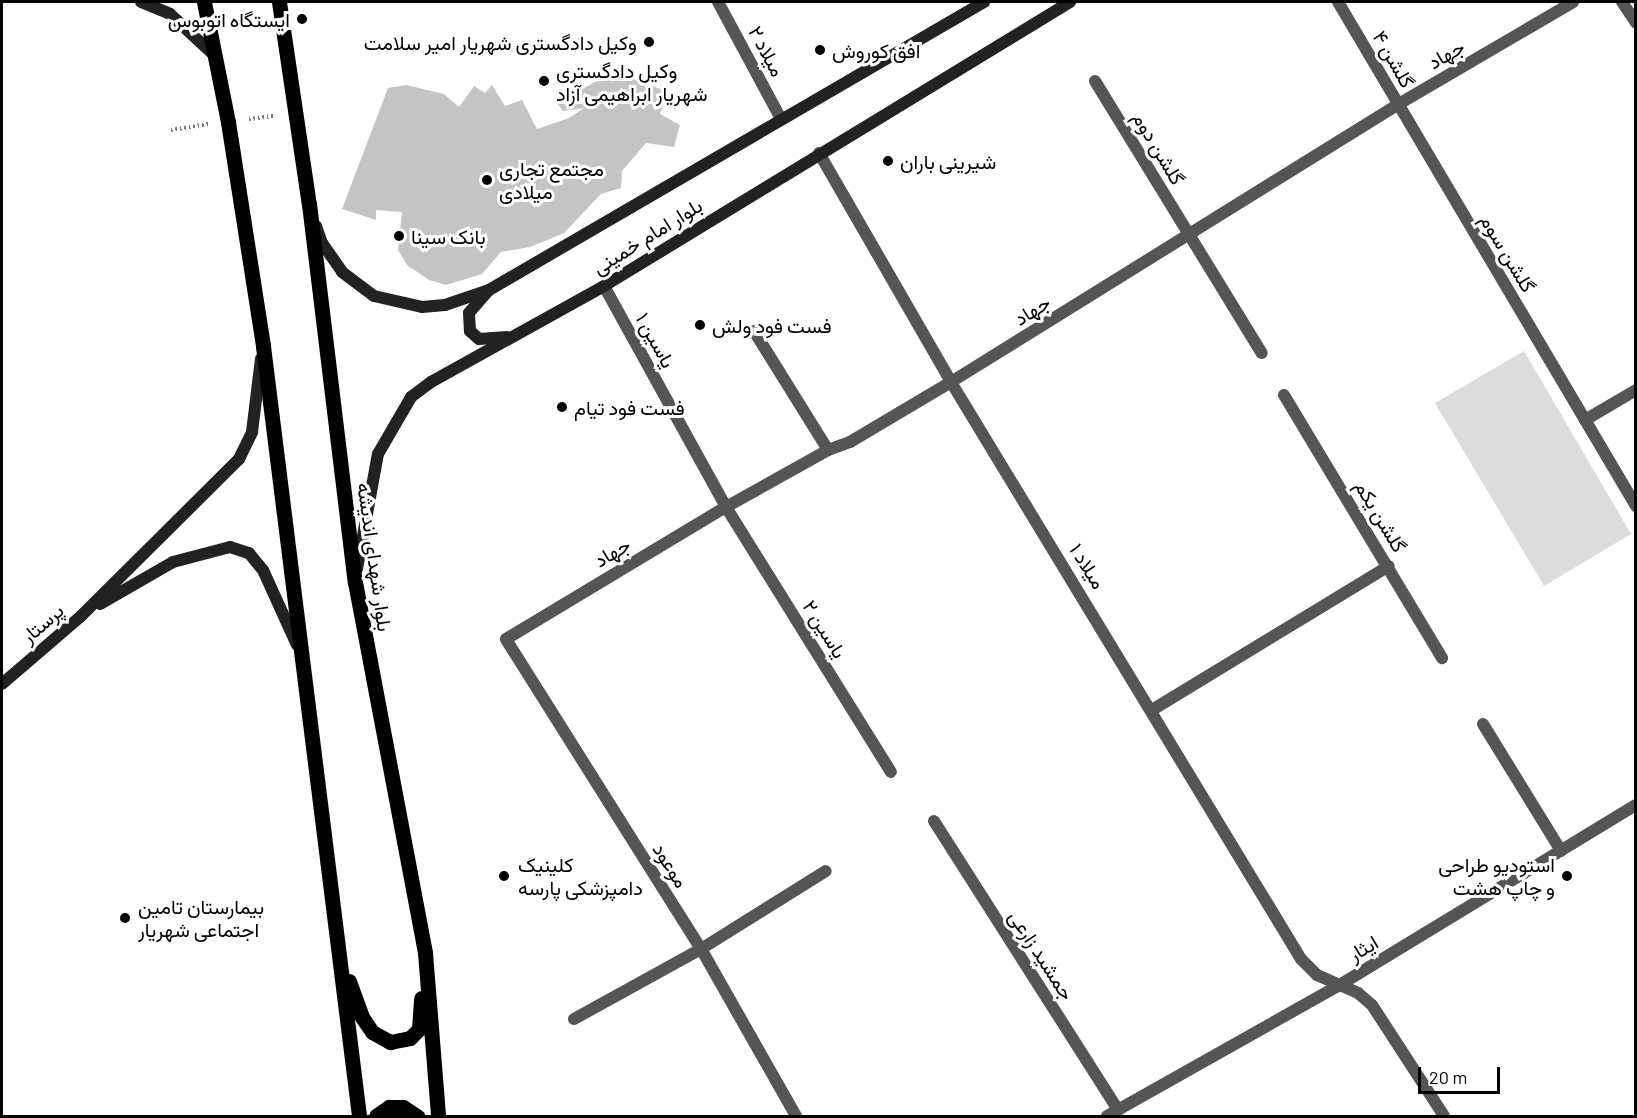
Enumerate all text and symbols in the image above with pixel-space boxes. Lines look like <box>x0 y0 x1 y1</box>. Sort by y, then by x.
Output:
place label: ایستگاه اتوبوس <box>168 7 290 31</box>
marker: ایستگاه اتوبوس <box>295 12 309 26</box>
street label: میلاد ۲ <box>744 22 790 80</box>
street label: گلشن ۴ <box>1368 26 1420 92</box>
place label: وکیل دادگستری شهریار امیر سلامت <box>364 30 637 54</box>
street label: جهاد <box>1423 34 1469 74</box>
marker: وکیل دادگستری شهریار امیر سلامت <box>642 35 656 49</box>
place label: افق کوروش <box>832 38 920 62</box>
marker: افق کوروش <box>813 43 827 57</box>
place label: وکیل دادگستری شهریار ابراهیمی آزاد <box>556 58 708 105</box>
marker: وکیل دادگستری شهریار ابراهیمی آزاد <box>537 74 551 88</box>
street label: گلشن دوم <box>1128 107 1190 189</box>
place label: شیرینی باران <box>900 149 996 173</box>
marker: شیرینی باران <box>881 154 895 168</box>
place label: مجتمع تجاری میلادی <box>499 156 604 203</box>
marker: مجتمع تجاری میلادی <box>480 173 494 187</box>
street label: بلوار امام خمینی <box>588 193 706 279</box>
street label: گلشن سوم <box>1475 209 1541 297</box>
place label: بانک سینا <box>411 224 486 248</box>
marker: بانک سینا <box>392 229 406 243</box>
street label: جهاد <box>1009 290 1055 330</box>
street label: یاسین ۱ <box>631 308 681 372</box>
place label: فست فود ولش <box>712 313 832 337</box>
marker: فست فود ولش <box>693 318 707 332</box>
place label: فست فود تیام <box>574 395 685 419</box>
marker: فست فود تیام <box>555 400 569 414</box>
street label: گلشن یکم <box>1350 476 1412 556</box>
street label: بلوار شهدای اندیشه <box>353 481 397 633</box>
street label: جهاد <box>589 532 635 572</box>
street label: میلاد ۱ <box>1065 539 1111 593</box>
street label: یاسین ۲ <box>798 595 852 663</box>
street label: پرستار <box>16 598 68 648</box>
street label: موعود <box>648 838 694 892</box>
place label: کلینیک دامپزشکی پارسه <box>518 852 643 899</box>
place label: استودیو طراحی و چاپ هشت <box>1438 852 1555 899</box>
marker: کلینیک دامپزشکی پارسه <box>495 867 513 885</box>
marker: استودیو طراحی و چاپ هشت <box>1560 869 1574 883</box>
place label: بیمارستان تامین اجتماعی شهریار <box>138 894 264 941</box>
street label: جمشید زارعی <box>1004 906 1080 1004</box>
marker: بیمارستان تامین اجتماعی شهریار <box>116 909 134 927</box>
street label: ایثار <box>1344 930 1382 966</box>
scale bar <box>1421 1055 1504 1093</box>
text: 20 m <box>1429 1066 1467 1088</box>

